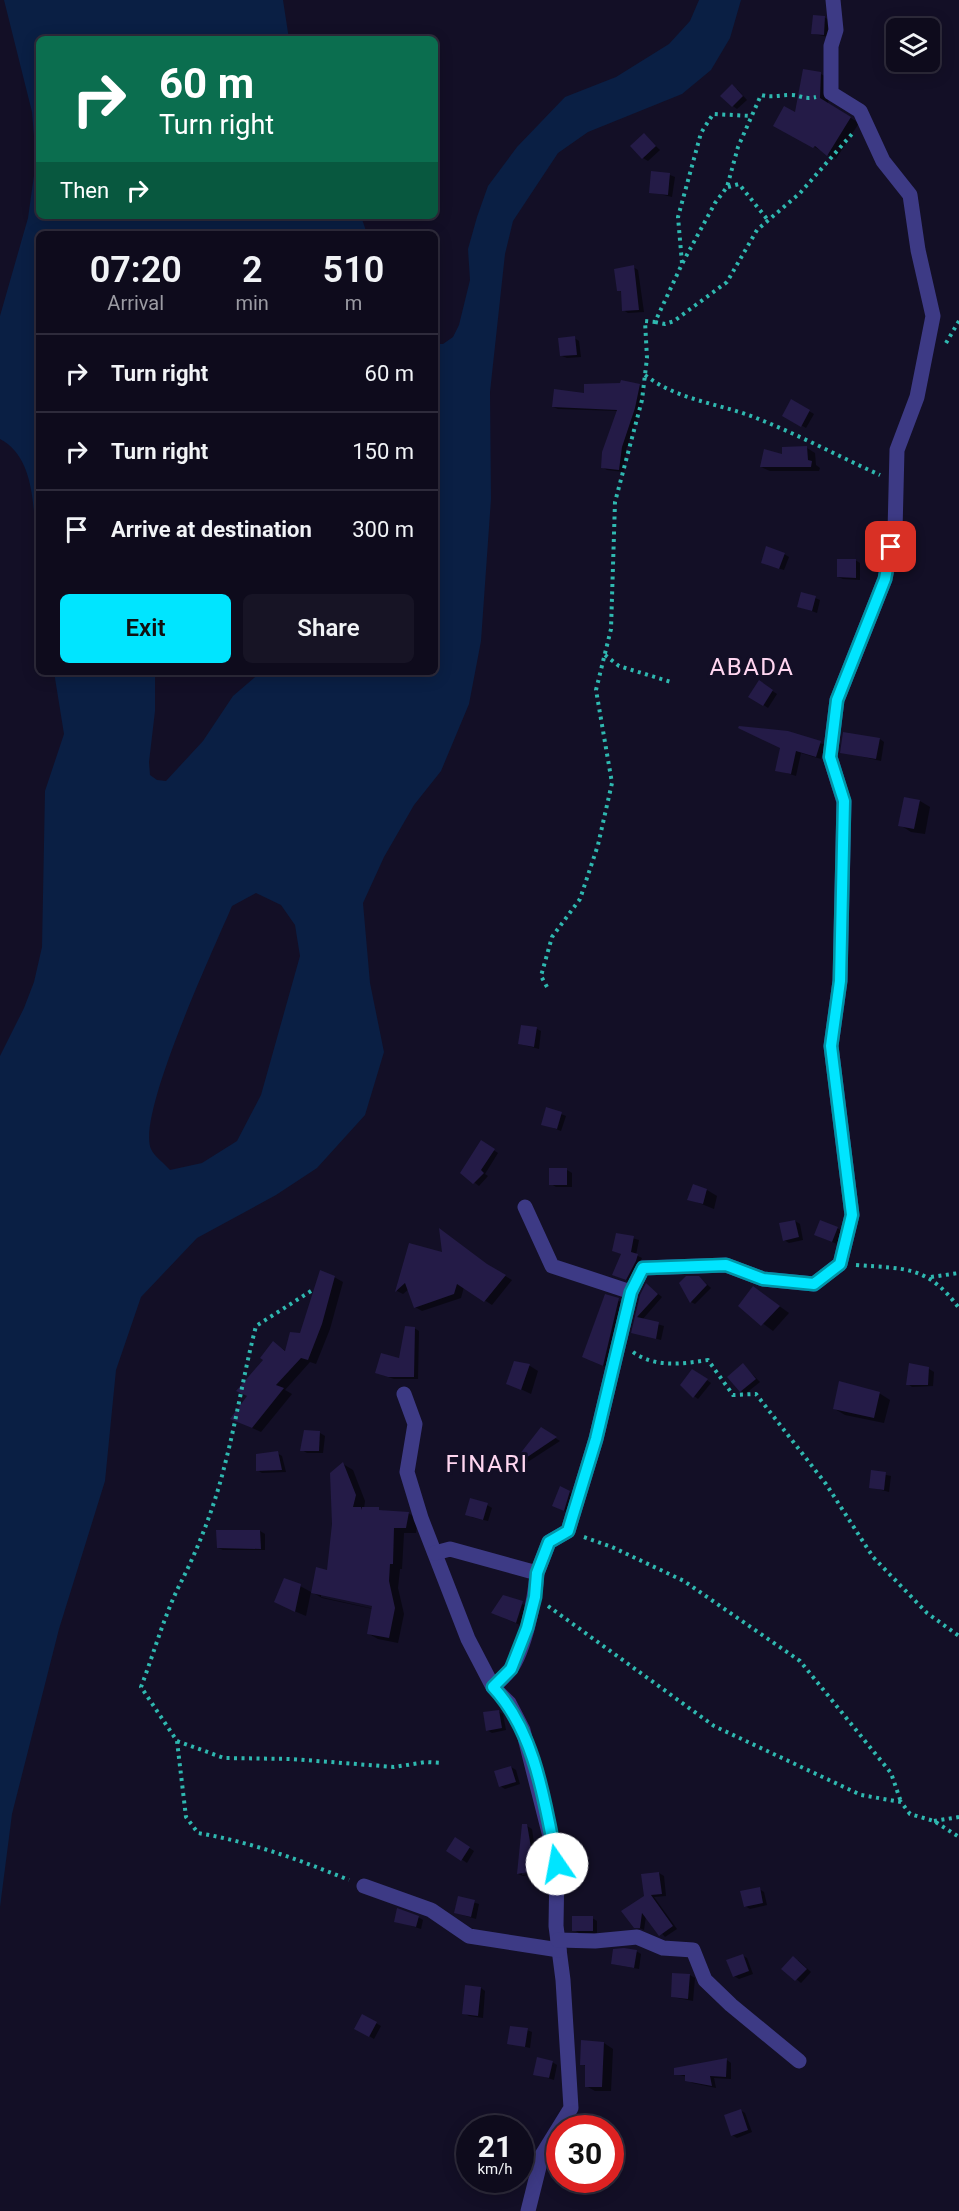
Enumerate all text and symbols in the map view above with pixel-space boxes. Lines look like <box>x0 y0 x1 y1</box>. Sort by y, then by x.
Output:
map controls <box>886 18 940 72</box>
button: layers <box>886 18 940 72</box>
text: 60 m <box>159 59 254 108</box>
icon: right <box>60 60 138 138</box>
text: Turn right <box>159 109 274 141</box>
icon: right <box>121 174 154 207</box>
text: Then <box>60 178 109 203</box>
text: 07:20 <box>90 249 182 291</box>
text: 2 <box>242 249 262 291</box>
text: 510 <box>323 249 384 291</box>
text: Arrival <box>107 291 164 315</box>
text: min <box>235 291 269 315</box>
text: m <box>345 291 362 315</box>
icon: right <box>60 357 93 390</box>
text: Turn right <box>111 361 208 386</box>
text: 60 m <box>365 361 414 386</box>
icon: right <box>60 435 93 468</box>
text: Turn right <box>111 439 208 464</box>
text: 150 m <box>352 439 414 464</box>
icon: arrive <box>60 513 93 546</box>
text: Arrive at destination <box>111 517 312 542</box>
text: 300 m <box>352 517 414 542</box>
pin <box>865 521 916 572</box>
icon: arrive <box>874 530 907 563</box>
button: Exit <box>60 594 231 663</box>
button: Share <box>243 594 414 663</box>
district label: ABADA <box>710 653 794 681</box>
district label: FINARI <box>445 1450 529 1478</box>
position arrow <box>525 1832 589 1896</box>
speed limit sign: 30 <box>546 2115 624 2193</box>
text: 21 <box>478 2129 512 2164</box>
text: km/h <box>477 2160 513 2178</box>

